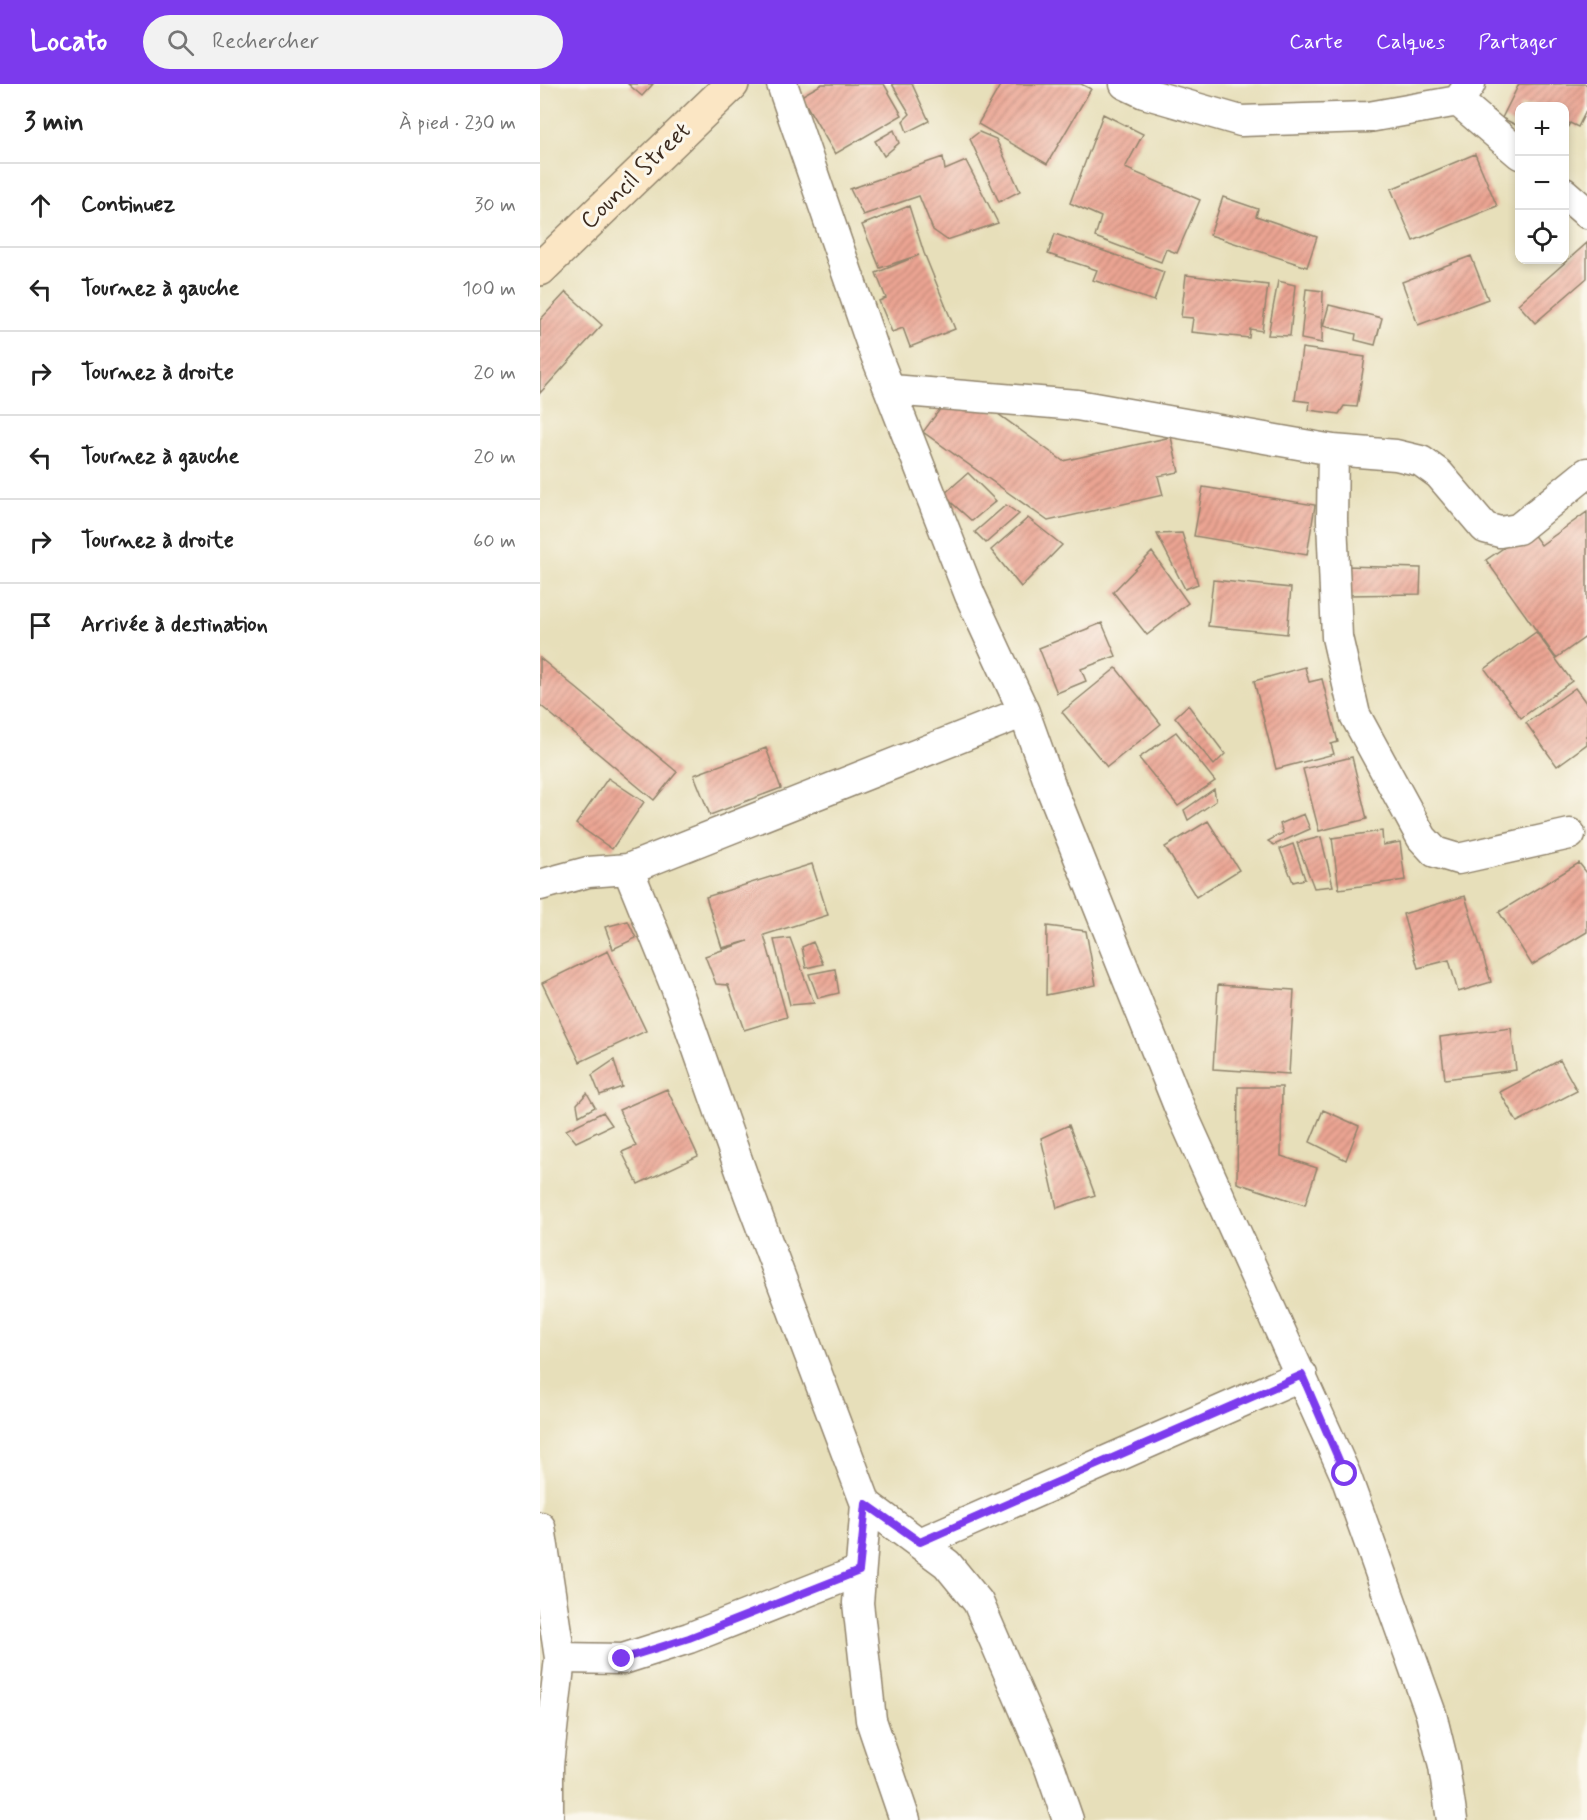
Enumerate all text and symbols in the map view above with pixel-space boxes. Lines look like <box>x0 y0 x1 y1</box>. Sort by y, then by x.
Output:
search box <box>143 15 563 69</box>
text: Locato <box>30 24 107 61</box>
icon: search <box>164 26 197 59</box>
text: Rechercher <box>212 28 319 56</box>
text: Carte <box>1289 28 1343 56</box>
text: Calques <box>1376 28 1445 56</box>
text: Partager <box>1478 28 1557 56</box>
map controls <box>1515 102 1569 264</box>
button: + <box>1515 102 1569 156</box>
text: 3 min <box>24 106 84 140</box>
text: À pied · 230 m <box>399 110 516 137</box>
street label: Council Street <box>574 116 698 236</box>
button: − <box>1515 156 1569 210</box>
icon: ahead <box>24 189 57 222</box>
text: Continuez <box>81 191 175 219</box>
text: 30 m <box>474 192 516 219</box>
button: locate <box>1515 210 1569 264</box>
icon: left <box>24 273 57 306</box>
text: Tournez à gauche <box>81 275 239 303</box>
text: 100 m <box>462 276 516 303</box>
icon: right <box>24 357 57 390</box>
text: Tournez à droite <box>81 359 234 387</box>
text: 20 m <box>473 360 516 387</box>
icon: left <box>24 441 57 474</box>
text: Tournez à gauche <box>81 443 239 471</box>
text: 20 m <box>473 444 516 471</box>
icon: right <box>24 525 57 558</box>
text: Tournez à droite <box>81 527 234 555</box>
text: 60 m <box>473 528 516 555</box>
icon: arrive <box>24 609 57 642</box>
text: Arrivée à destination <box>81 611 268 639</box>
route start <box>1331 1460 1357 1486</box>
route end <box>608 1645 634 1671</box>

